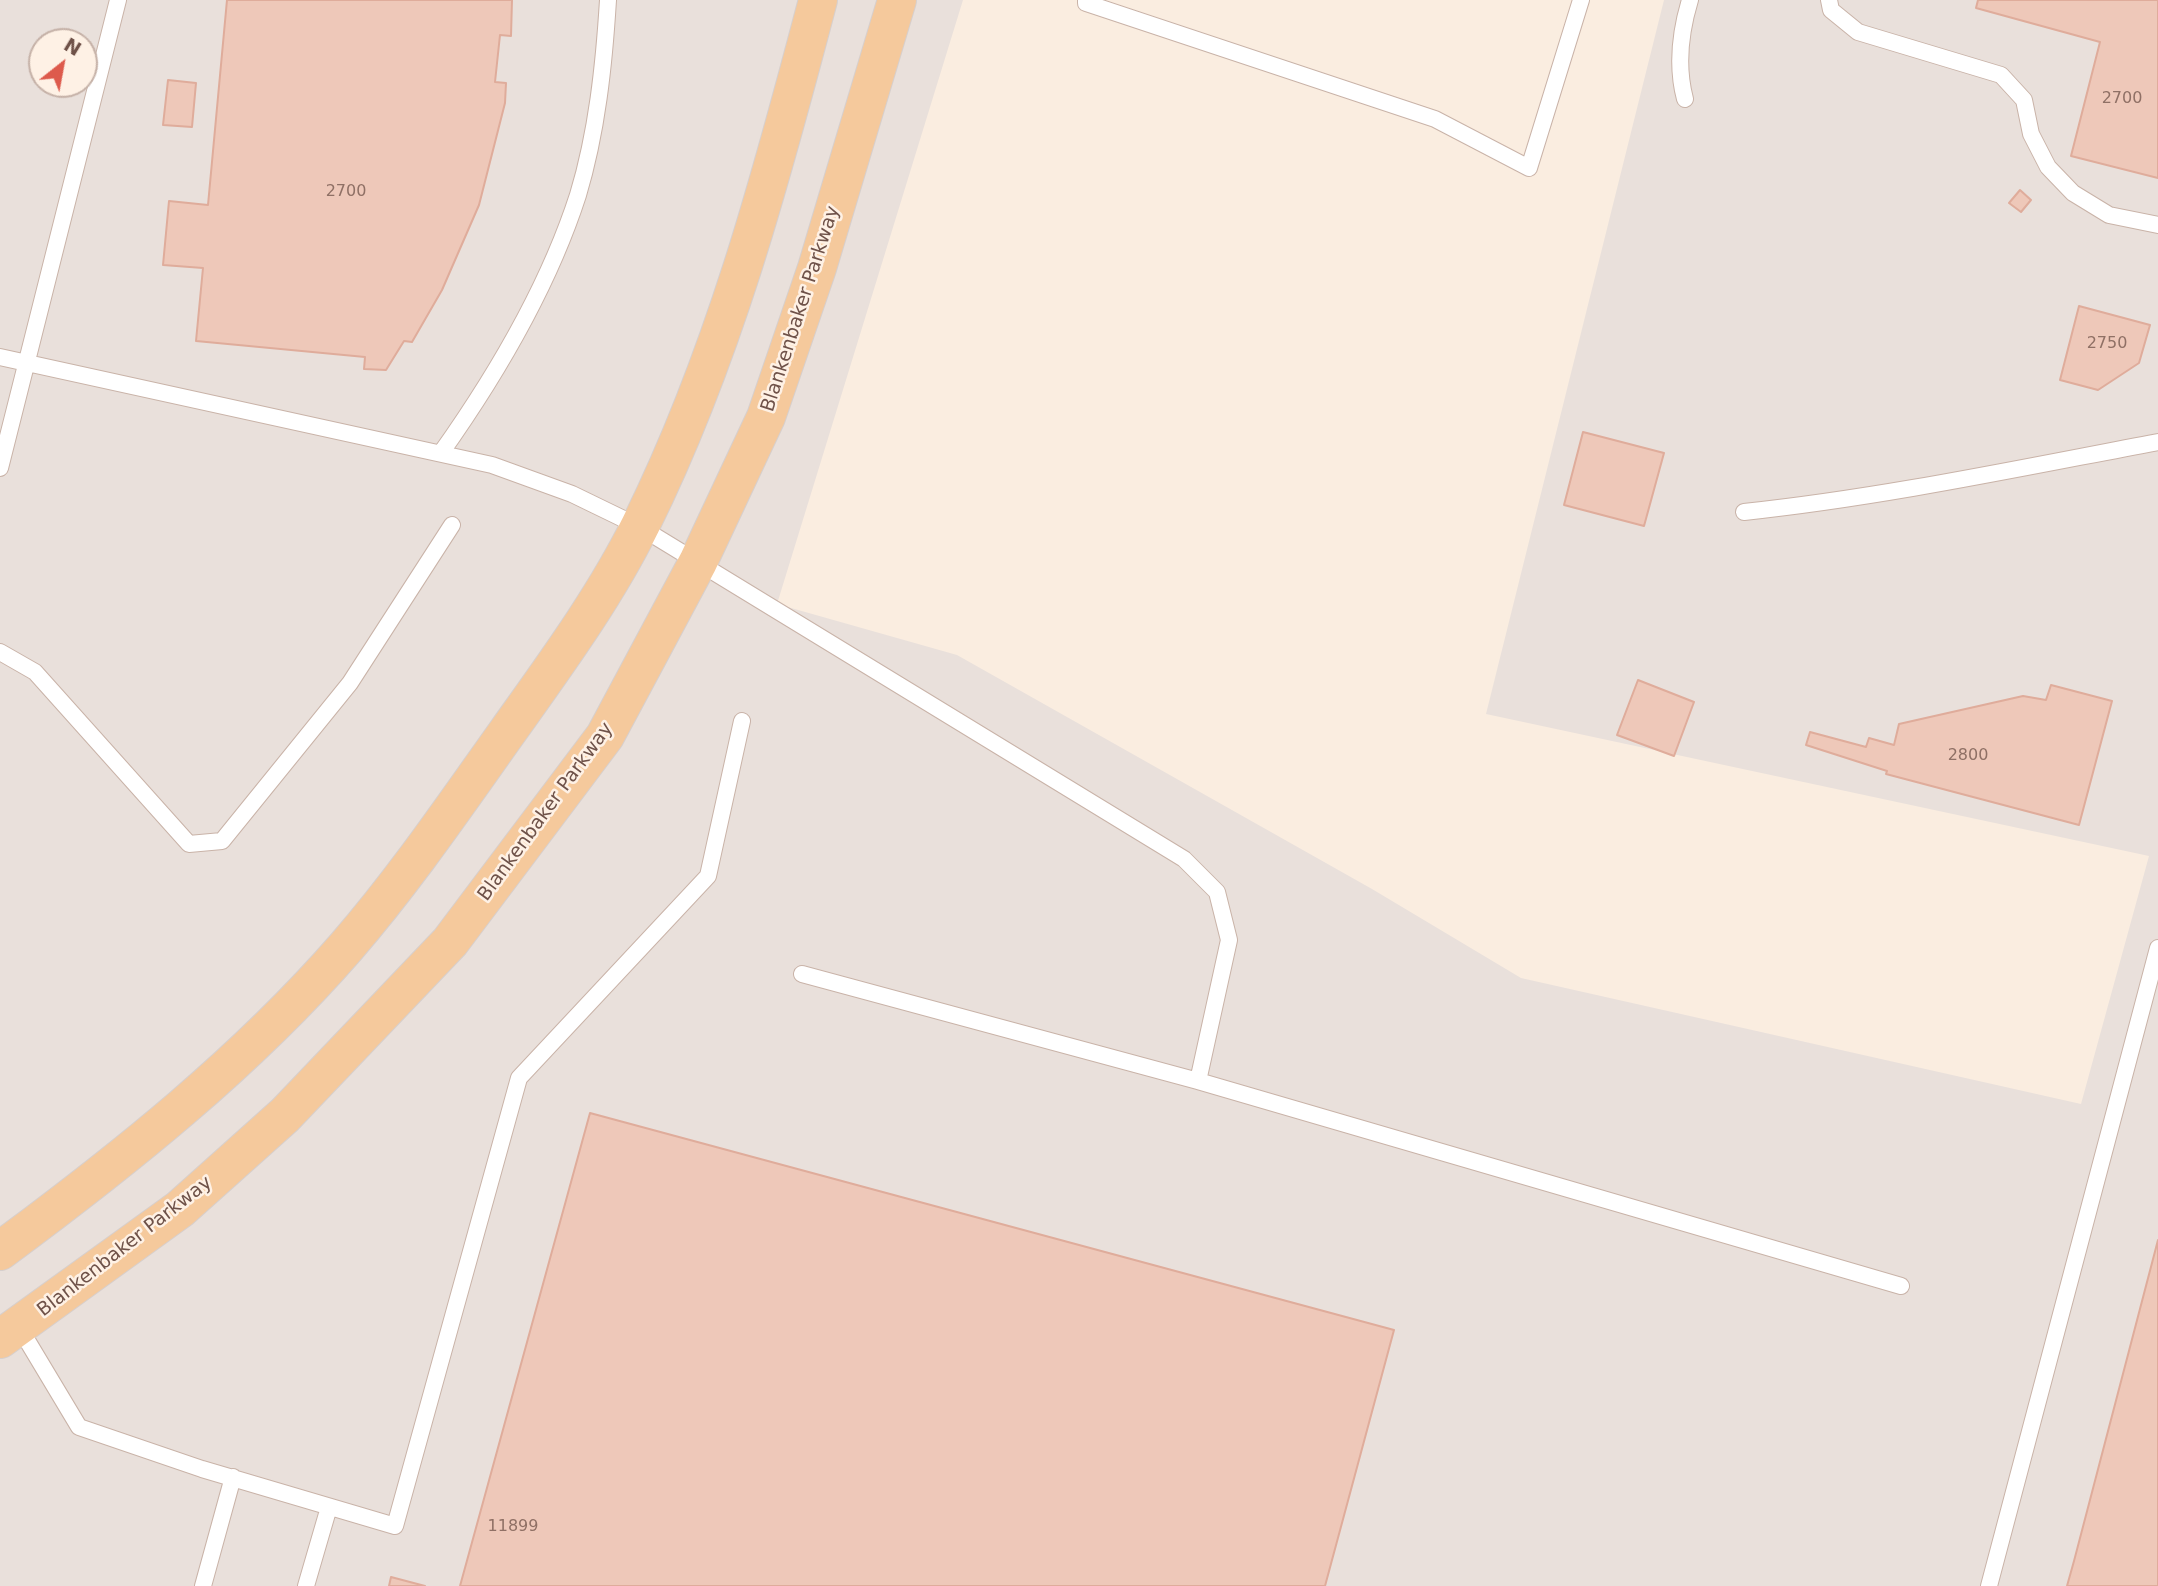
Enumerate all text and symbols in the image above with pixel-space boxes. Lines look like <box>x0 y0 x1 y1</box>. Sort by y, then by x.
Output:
north arrow <box>28 28 98 98</box>
text: N <box>60 33 85 60</box>
house number: 2700 <box>2102 89 2142 109</box>
house number: 2700 <box>326 182 366 202</box>
street label: Blankenbaker Parkway <box>757 203 845 415</box>
house number: 2750 <box>2087 334 2127 354</box>
street label: Blankenbaker Parkway <box>474 718 618 906</box>
house number: 2800 <box>1948 746 1988 766</box>
street label: Blankenbaker Parkway <box>33 1172 217 1322</box>
house number: 11899 <box>488 1517 538 1537</box>

